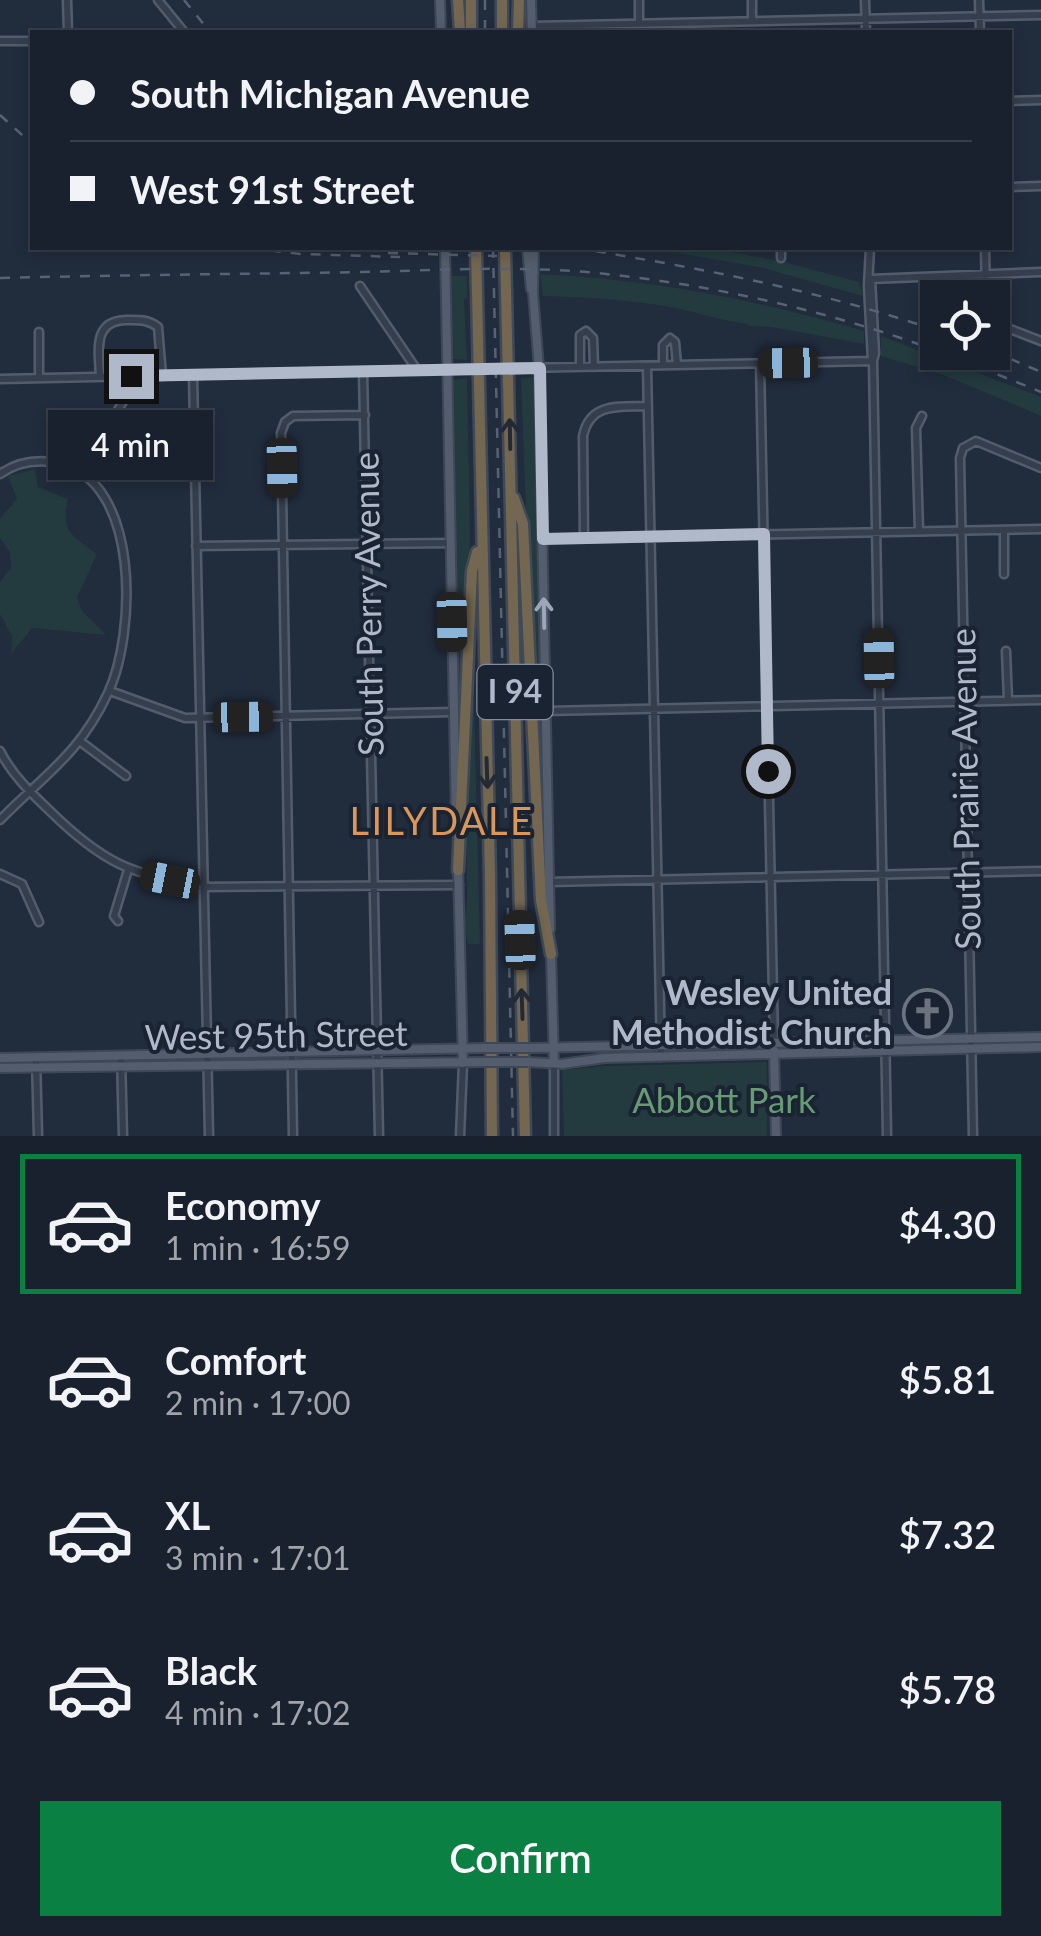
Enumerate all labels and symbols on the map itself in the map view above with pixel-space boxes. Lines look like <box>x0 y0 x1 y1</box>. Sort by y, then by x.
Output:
car <box>758 347 818 379</box>
route end <box>109 354 154 399</box>
callout: 4 min <box>48 411 214 481</box>
one-way arrow <box>500 418 520 450</box>
car <box>266 438 298 498</box>
street label: South Perry Avenue <box>343 452 391 756</box>
car <box>436 592 468 652</box>
one-way arrow <box>535 598 554 630</box>
car <box>863 628 895 688</box>
street label: South Prairie Avenue <box>940 628 988 950</box>
road number: I 94 <box>478 665 552 719</box>
car <box>213 701 273 733</box>
route start <box>746 749 791 794</box>
one-way arrow <box>478 757 497 789</box>
district label: LILYDALE <box>349 797 535 843</box>
car <box>138 860 202 900</box>
car <box>504 909 536 971</box>
place label: Wesley United Methodist Church <box>611 970 892 1052</box>
church icon: Wesley United Methodist Church <box>901 987 953 1039</box>
one-way arrow <box>512 988 531 1020</box>
street label: West 95th Street <box>144 1011 408 1057</box>
park label: Abbott Park <box>632 1078 816 1120</box>

